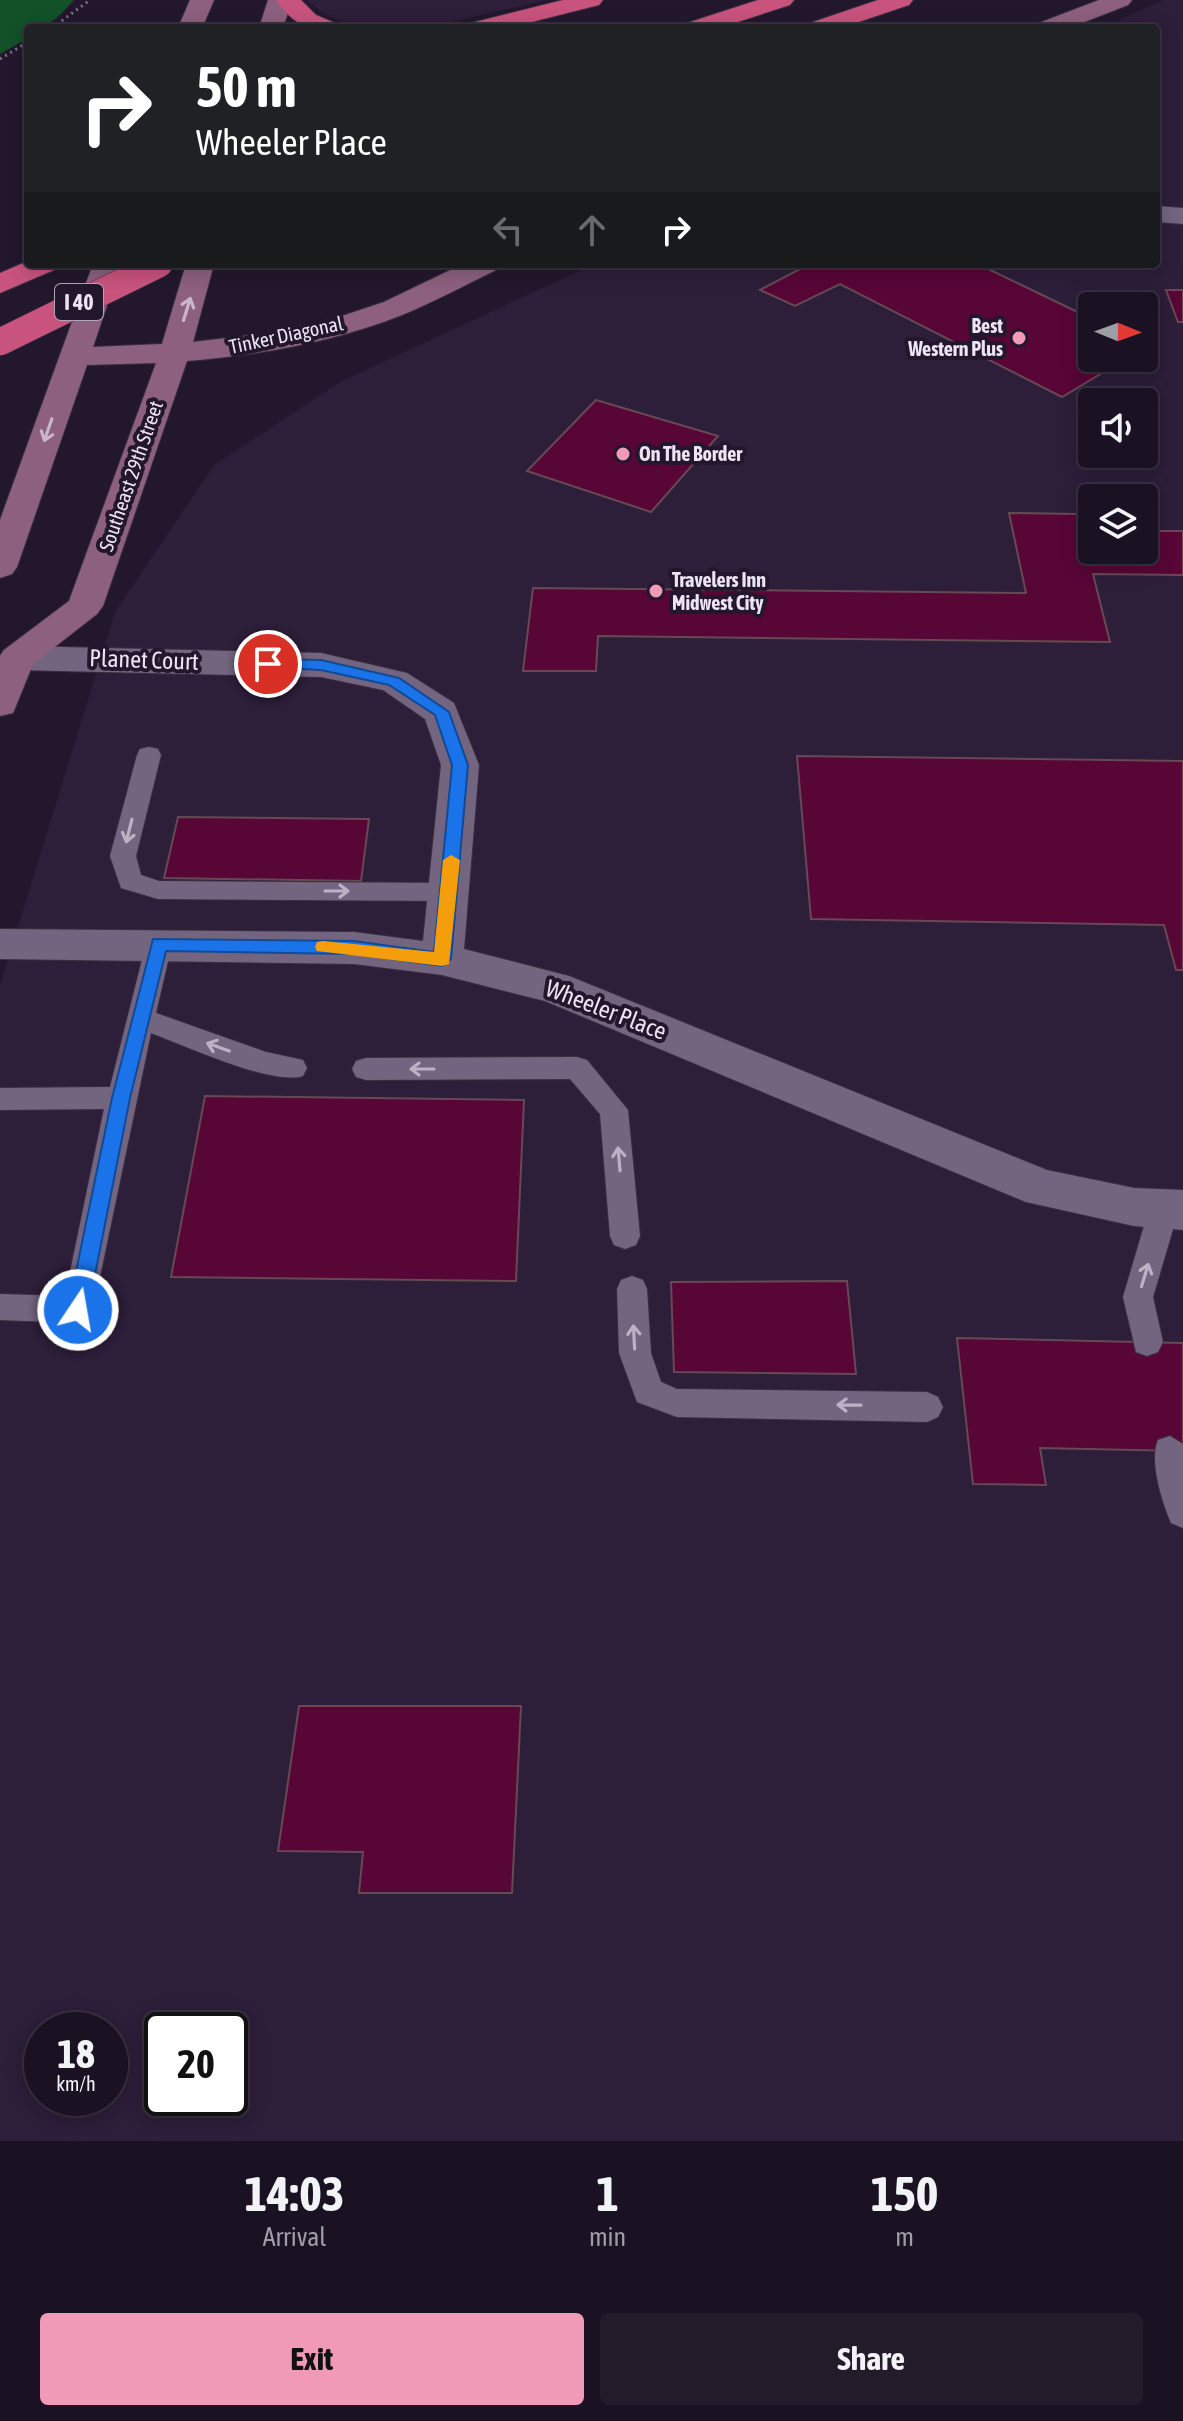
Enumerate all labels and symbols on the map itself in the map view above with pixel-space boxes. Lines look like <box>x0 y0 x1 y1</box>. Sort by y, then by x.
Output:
road number: I 40 <box>55 284 103 320</box>
north arrow <box>1078 292 1158 372</box>
one-way arrow <box>180 297 195 323</box>
street label: Tinker Diagonal <box>227 311 346 358</box>
place label: Best Western Plus <box>907 314 1003 360</box>
marker: Best Western Plus <box>1010 329 1028 347</box>
street label: Southeast 29th Street <box>94 397 167 554</box>
one-way arrow <box>40 417 55 442</box>
place label: On The Border <box>639 442 743 465</box>
marker: On The Border <box>614 445 632 463</box>
place label: Travelers Inn Midwest City <box>672 568 766 614</box>
marker: Travelers Inn Midwest City <box>647 582 665 600</box>
pin <box>234 630 302 698</box>
street label: Planet Court <box>89 644 199 675</box>
one-way arrow <box>121 817 136 843</box>
one-way arrow <box>323 883 350 899</box>
street label: Wheeler Place <box>542 974 670 1045</box>
one-way arrow <box>206 1038 231 1053</box>
one-way arrow <box>409 1061 436 1077</box>
one-way arrow <box>611 1146 626 1172</box>
one-way arrow <box>1138 1263 1153 1289</box>
position arrow <box>36 1268 120 1352</box>
one-way arrow <box>626 1324 641 1351</box>
one-way arrow <box>836 1398 863 1413</box>
speed limit sign: 20 <box>144 2012 248 2116</box>

